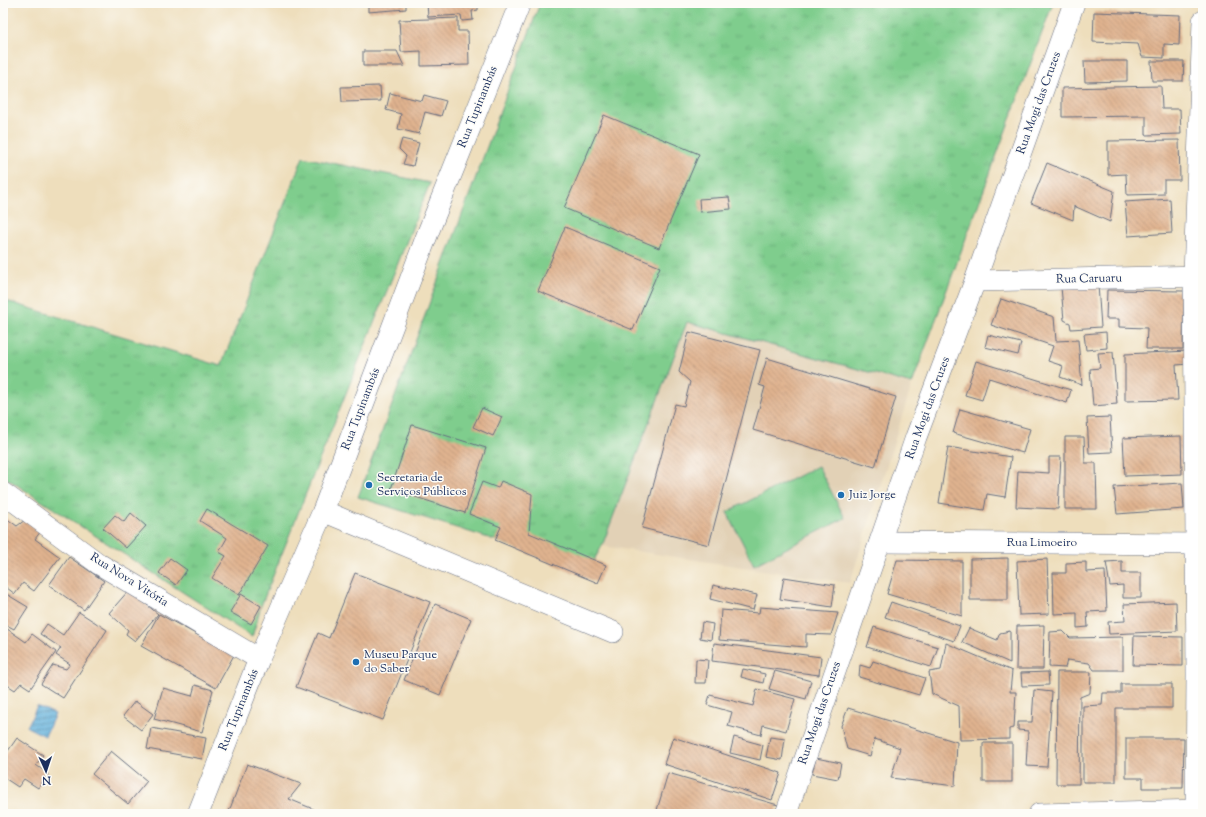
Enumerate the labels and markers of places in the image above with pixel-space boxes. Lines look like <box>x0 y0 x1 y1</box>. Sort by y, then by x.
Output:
place label: Secretaria de Serviços Públicos <box>377 469 467 501</box>
marker: Secretaria de Serviços Públicos <box>364 480 374 490</box>
place label: Juiz Jorge <box>848 486 896 504</box>
marker: Juiz Jorge <box>836 490 846 500</box>
place label: Museu Parque do Saber <box>364 646 438 678</box>
marker: Museu Parque do Saber <box>351 657 361 667</box>

